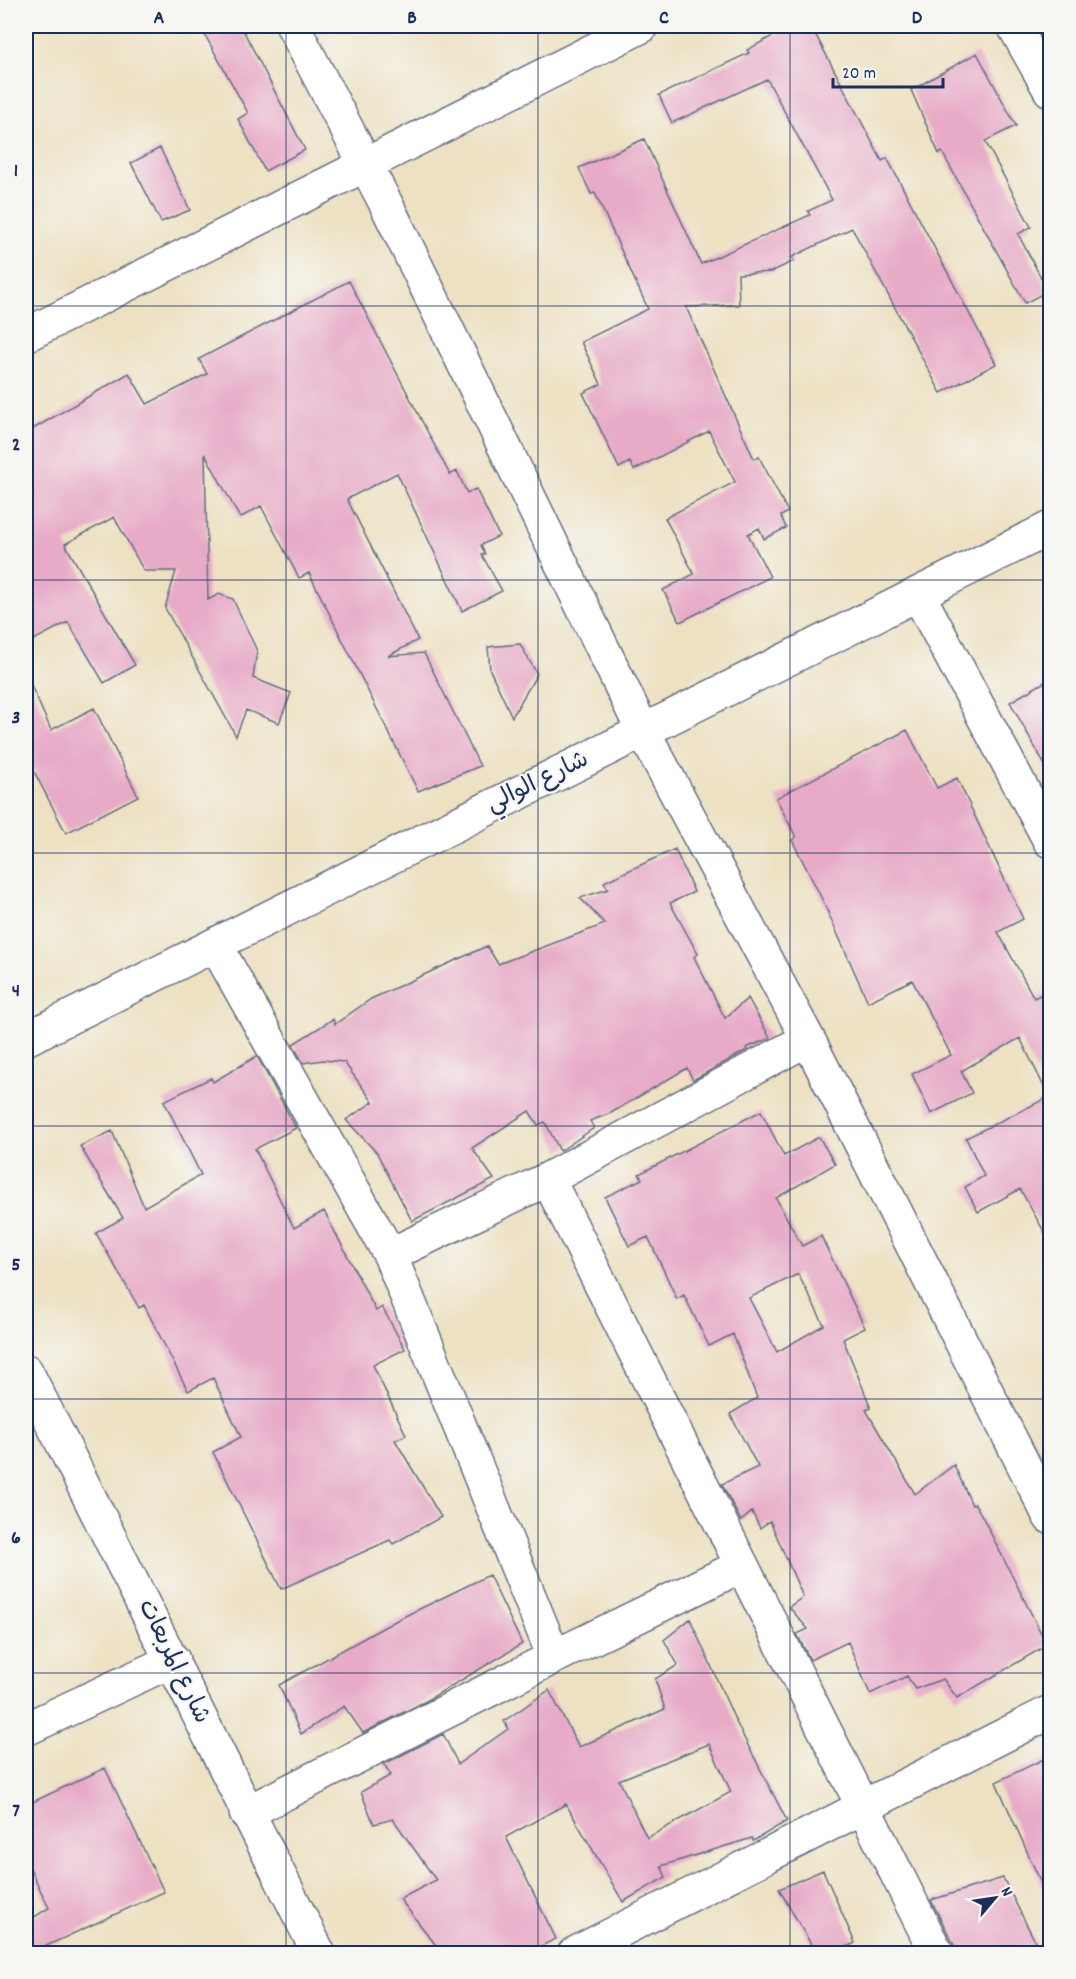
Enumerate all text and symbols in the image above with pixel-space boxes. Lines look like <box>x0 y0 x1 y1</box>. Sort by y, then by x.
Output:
text: A <box>154 5 165 33</box>
text: B <box>407 5 417 33</box>
text: C <box>659 5 669 33</box>
text: D <box>912 5 923 33</box>
scale bar <box>833 51 942 89</box>
text: 20 m <box>842 62 876 87</box>
text: 1 <box>14 158 18 186</box>
text: 2 <box>12 432 20 460</box>
text: 3 <box>12 705 20 733</box>
street label: شارع الوالي <box>481 744 595 823</box>
text: 4 <box>12 978 20 1006</box>
text: 5 <box>11 1252 21 1280</box>
text: 6 <box>11 1525 21 1553</box>
street label: شارع المربعات <box>128 1594 218 1730</box>
text: 7 <box>12 1798 20 1826</box>
north arrow <box>965 1868 1025 1928</box>
text: N <box>994 1883 1018 1901</box>

